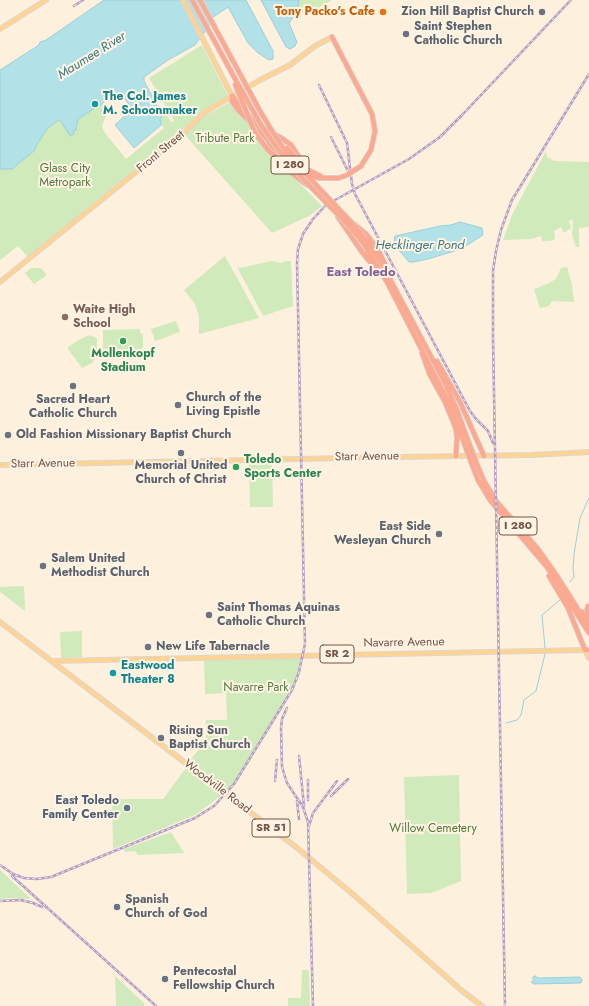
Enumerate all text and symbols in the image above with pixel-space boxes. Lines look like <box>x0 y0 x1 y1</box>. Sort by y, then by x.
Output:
place label: Tony Packo's Cafe <box>275 5 375 19</box>
place label: Zion Hill Baptist Church <box>401 5 534 19</box>
marker: Tony Packo's Cafe <box>378 7 388 17</box>
marker: Zion Hill Baptist Church <box>537 7 547 17</box>
place label: Saint Stephen Catholic Church <box>414 20 502 48</box>
water label: Maumee River <box>55 29 129 83</box>
marker: Saint Stephen Catholic Church <box>401 29 411 39</box>
place label: The Col. James M. Schoonmaker <box>103 90 197 118</box>
marker: The Col. James M. Schoonmaker <box>90 99 100 109</box>
street label: Front Street <box>134 128 188 176</box>
park label: Tribute Park <box>195 132 255 146</box>
road number: I 280 <box>271 156 309 174</box>
park label: Glass City Metropark <box>39 162 91 190</box>
water label: Hecklinger Pond <box>375 238 465 254</box>
district label: East Toledo <box>326 265 396 281</box>
place label: Waite High School <box>73 303 136 331</box>
marker: Waite High School <box>60 312 70 322</box>
marker: Mollenkopf Stadium <box>118 336 128 346</box>
place label: Mollenkopf Stadium <box>91 347 155 375</box>
marker: Sacred Heart Catholic Church <box>68 381 78 391</box>
place label: Church of the Living Epistle <box>186 391 262 419</box>
place label: Sacred Heart Catholic Church <box>29 393 117 421</box>
marker: Church of the Living Epistle <box>173 400 183 410</box>
place label: Old Fashion Missionary Baptist Church <box>16 428 231 442</box>
marker: Old Fashion Missionary Baptist Church <box>3 430 13 440</box>
marker: Memorial United Church of Christ <box>176 448 186 458</box>
street label: Starr Avenue <box>335 449 399 465</box>
place label: Toledo Sports Center <box>244 453 322 481</box>
street label: Starr Avenue <box>11 456 75 472</box>
place label: Memorial United Church of Christ <box>135 459 227 487</box>
marker: Toledo Sports Center <box>231 462 241 472</box>
road number: I 280 <box>499 517 537 535</box>
place label: East Side Wesleyan Church <box>334 520 431 548</box>
marker: East Side Wesleyan Church <box>434 529 444 539</box>
place label: Salem United Methodist Church <box>51 552 150 580</box>
marker: Salem United Methodist Church <box>38 561 48 571</box>
place label: Saint Thomas Aquinas Catholic Church <box>217 601 340 629</box>
marker: Saint Thomas Aquinas Catholic Church <box>204 610 214 620</box>
street label: Navarre Avenue <box>363 635 445 651</box>
place label: New Life Tabernacle <box>156 640 270 654</box>
marker: New Life Tabernacle <box>143 642 153 652</box>
road number: SR 2 <box>320 645 354 663</box>
place label: Eastwood Theater 8 <box>121 659 175 687</box>
marker: Eastwood Theater 8 <box>108 668 118 678</box>
park label: Navarre Park <box>223 681 289 695</box>
place label: Rising Sun Baptist Church <box>169 724 251 752</box>
marker: Rising Sun Baptist Church <box>156 733 166 743</box>
street label: Woodville Road <box>181 757 253 817</box>
place label: East Toledo Family Center <box>42 794 119 822</box>
marker: East Toledo Family Center <box>122 803 132 813</box>
road number: SR 51 <box>252 819 290 837</box>
park label: Willow Cemetery <box>389 822 477 836</box>
place label: Spanish Church of God <box>125 893 207 921</box>
marker: Spanish Church of God <box>112 902 122 912</box>
place label: Pentecostal Fellowship Church <box>173 965 275 993</box>
marker: Pentecostal Fellowship Church <box>160 974 170 984</box>

